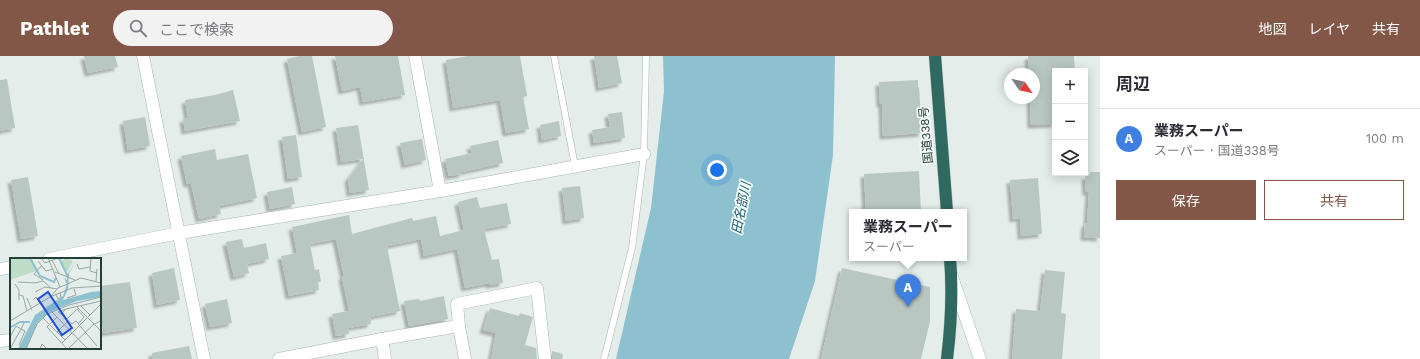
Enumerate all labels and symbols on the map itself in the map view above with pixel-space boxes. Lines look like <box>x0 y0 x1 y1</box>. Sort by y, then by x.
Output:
north arrow <box>1004 68 1040 104</box>
street label: 国道338号 <box>917 106 935 164</box>
your location <box>707 160 727 180</box>
water label: 田名部川 <box>729 179 754 235</box>
inset map <box>10 258 101 349</box>
pin: A <box>895 274 921 307</box>

